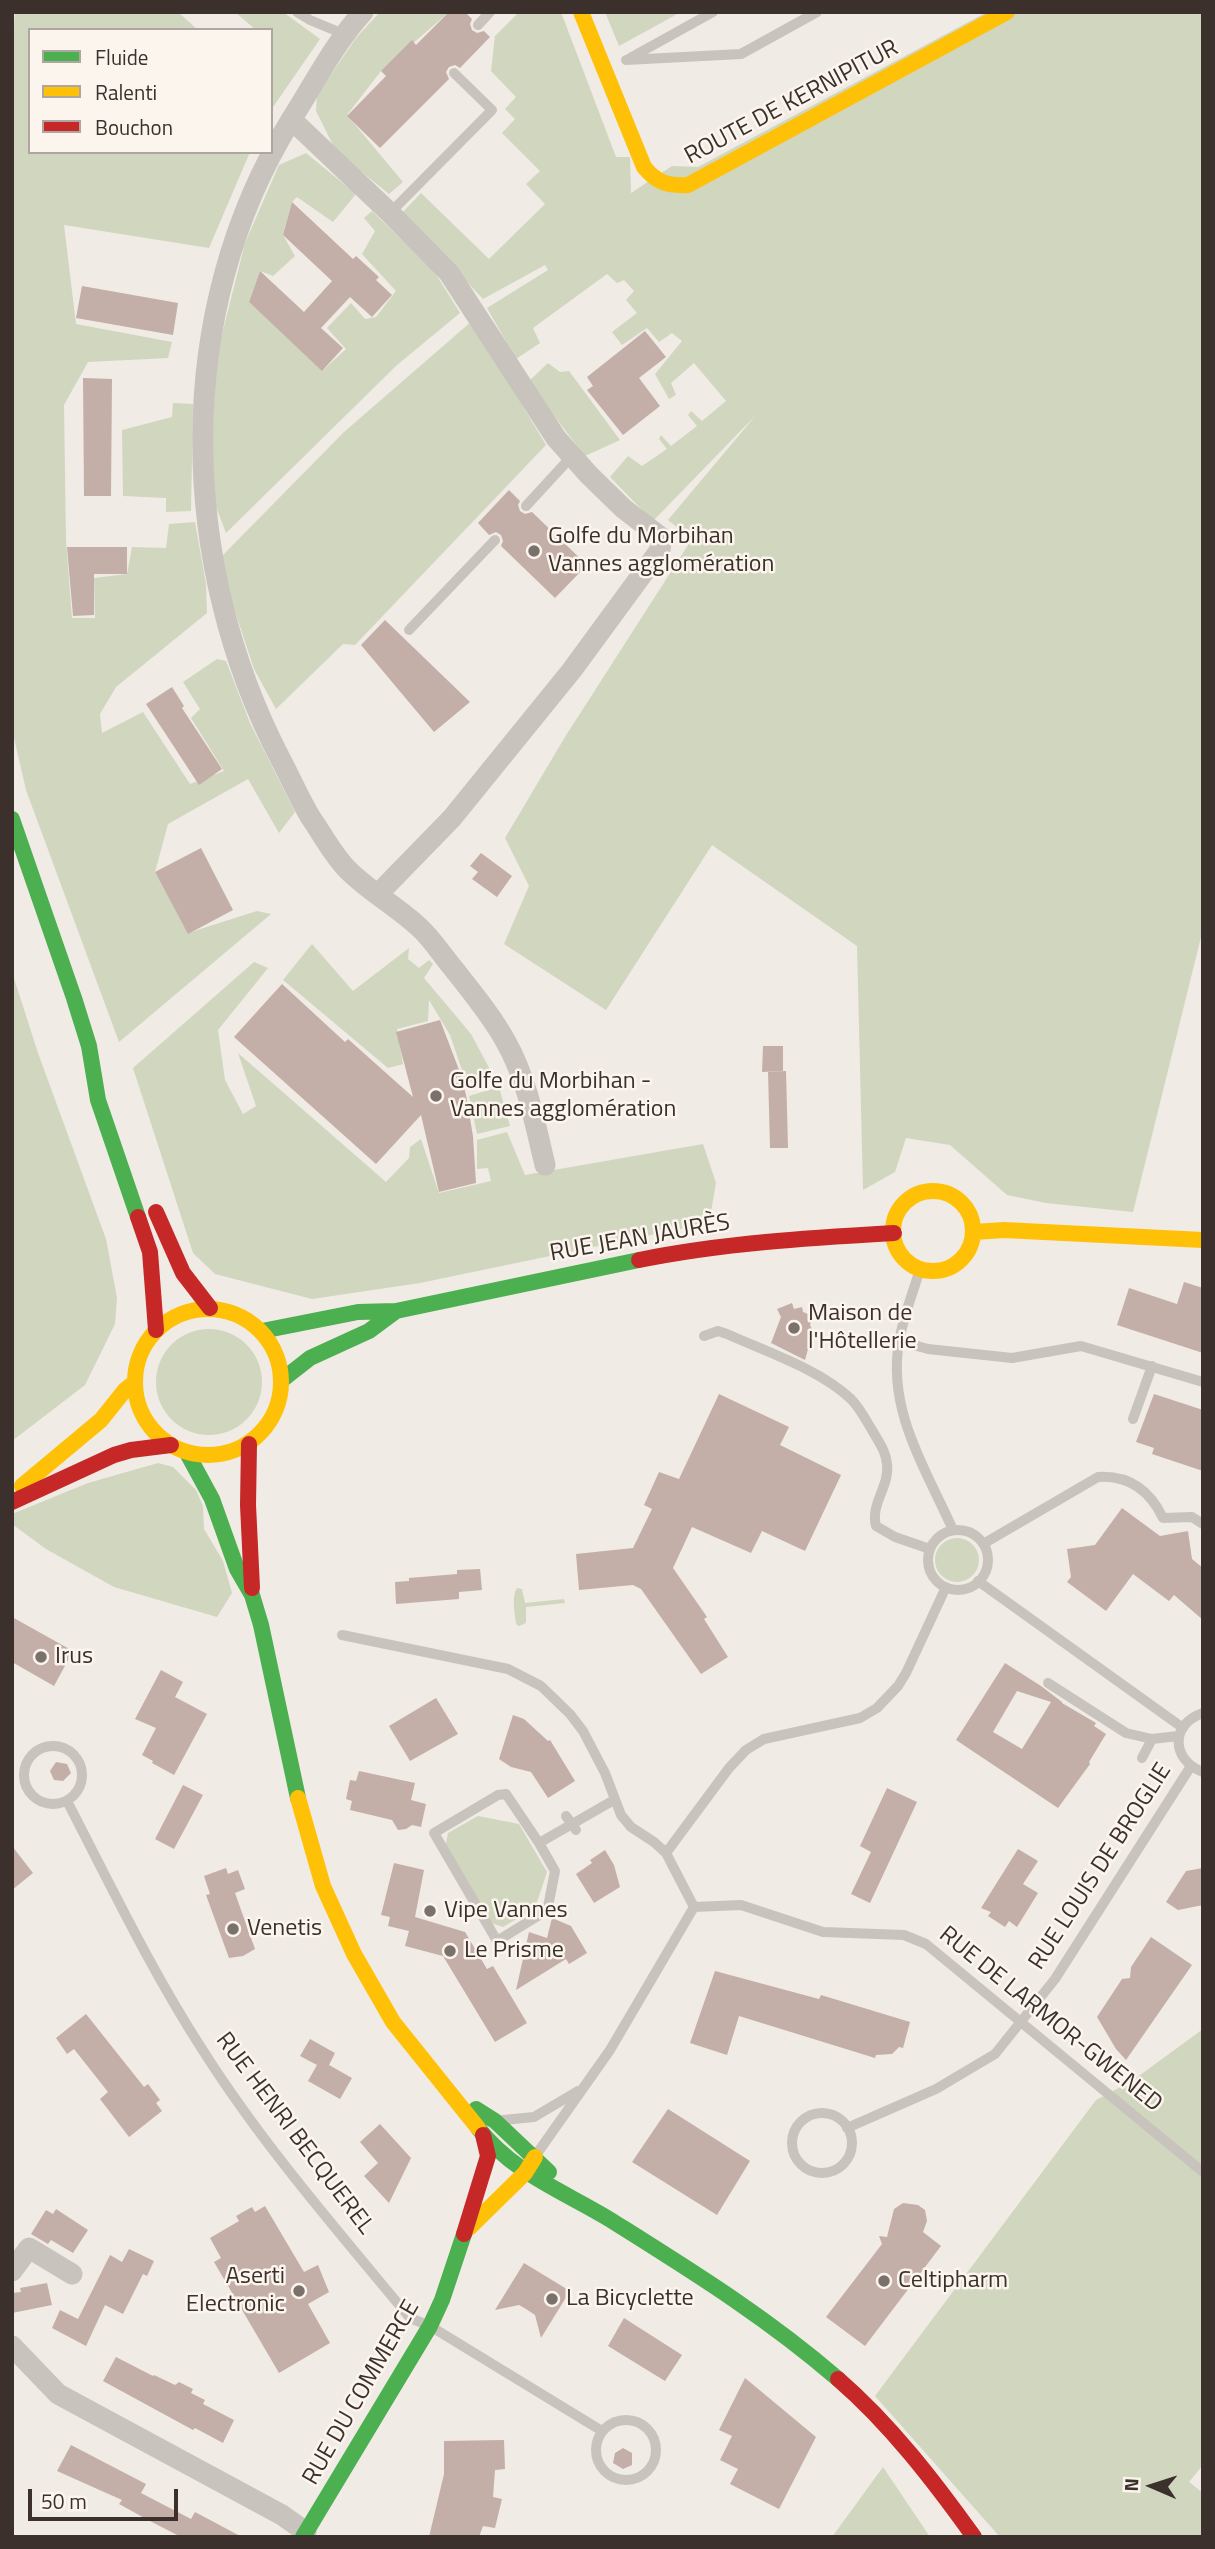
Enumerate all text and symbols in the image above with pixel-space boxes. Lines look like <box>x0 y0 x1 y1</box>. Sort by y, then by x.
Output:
legend <box>28 28 273 154</box>
street label: ROUTE DE KERNIPITUR <box>680 34 904 172</box>
text: Fluide <box>95 41 148 73</box>
text: Ralenti <box>95 76 157 108</box>
text: Bouchon <box>95 111 173 143</box>
place label: Golfe du Morbihan Vannes agglomération <box>548 523 774 579</box>
marker: Golfe du Morbihan Vannes agglomération <box>526 543 542 559</box>
place label: Golfe du Morbihan - Vannes agglomération <box>450 1068 676 1124</box>
marker: Golfe du Morbihan - Vannes agglomération <box>428 1088 444 1104</box>
street label: RUE JEAN JAURÈS <box>548 1209 732 1269</box>
place label: Maison de l'Hôtellerie <box>808 1300 917 1356</box>
marker: Maison de l'Hôtellerie <box>786 1320 802 1336</box>
place label: Irus <box>55 1643 93 1671</box>
marker: Irus <box>33 1649 49 1665</box>
street label: RUE LOUIS DE BROGLIE <box>1024 1758 1178 1976</box>
place label: Vipe Vannes <box>444 1897 568 1925</box>
marker: Vipe Vannes <box>422 1903 438 1919</box>
place label: Venetis <box>247 1915 322 1943</box>
marker: Venetis <box>225 1921 241 1937</box>
street label: RUE DE LARMOR-GWENED <box>933 1921 1167 2119</box>
place label: Le Prisme <box>464 1937 564 1965</box>
marker: Le Prisme <box>442 1943 458 1959</box>
street label: RUE HENRI BECQUEREL <box>209 2027 379 2241</box>
place label: Aserti Electronic <box>186 2263 285 2319</box>
place label: Celtipharm <box>898 2267 1008 2295</box>
marker: Celtipharm <box>876 2273 892 2289</box>
marker: Aserti Electronic <box>291 2283 307 2299</box>
place label: La Bicyclette <box>566 2285 694 2313</box>
marker: La Bicyclette <box>544 2291 560 2307</box>
street label: RUE DU COMMERCE <box>297 2296 427 2490</box>
north arrow <box>1117 2451 1187 2521</box>
scale bar <box>32 2476 182 2520</box>
text: N <box>1116 2478 1145 2492</box>
text: 50 m <box>41 2485 87 2517</box>

